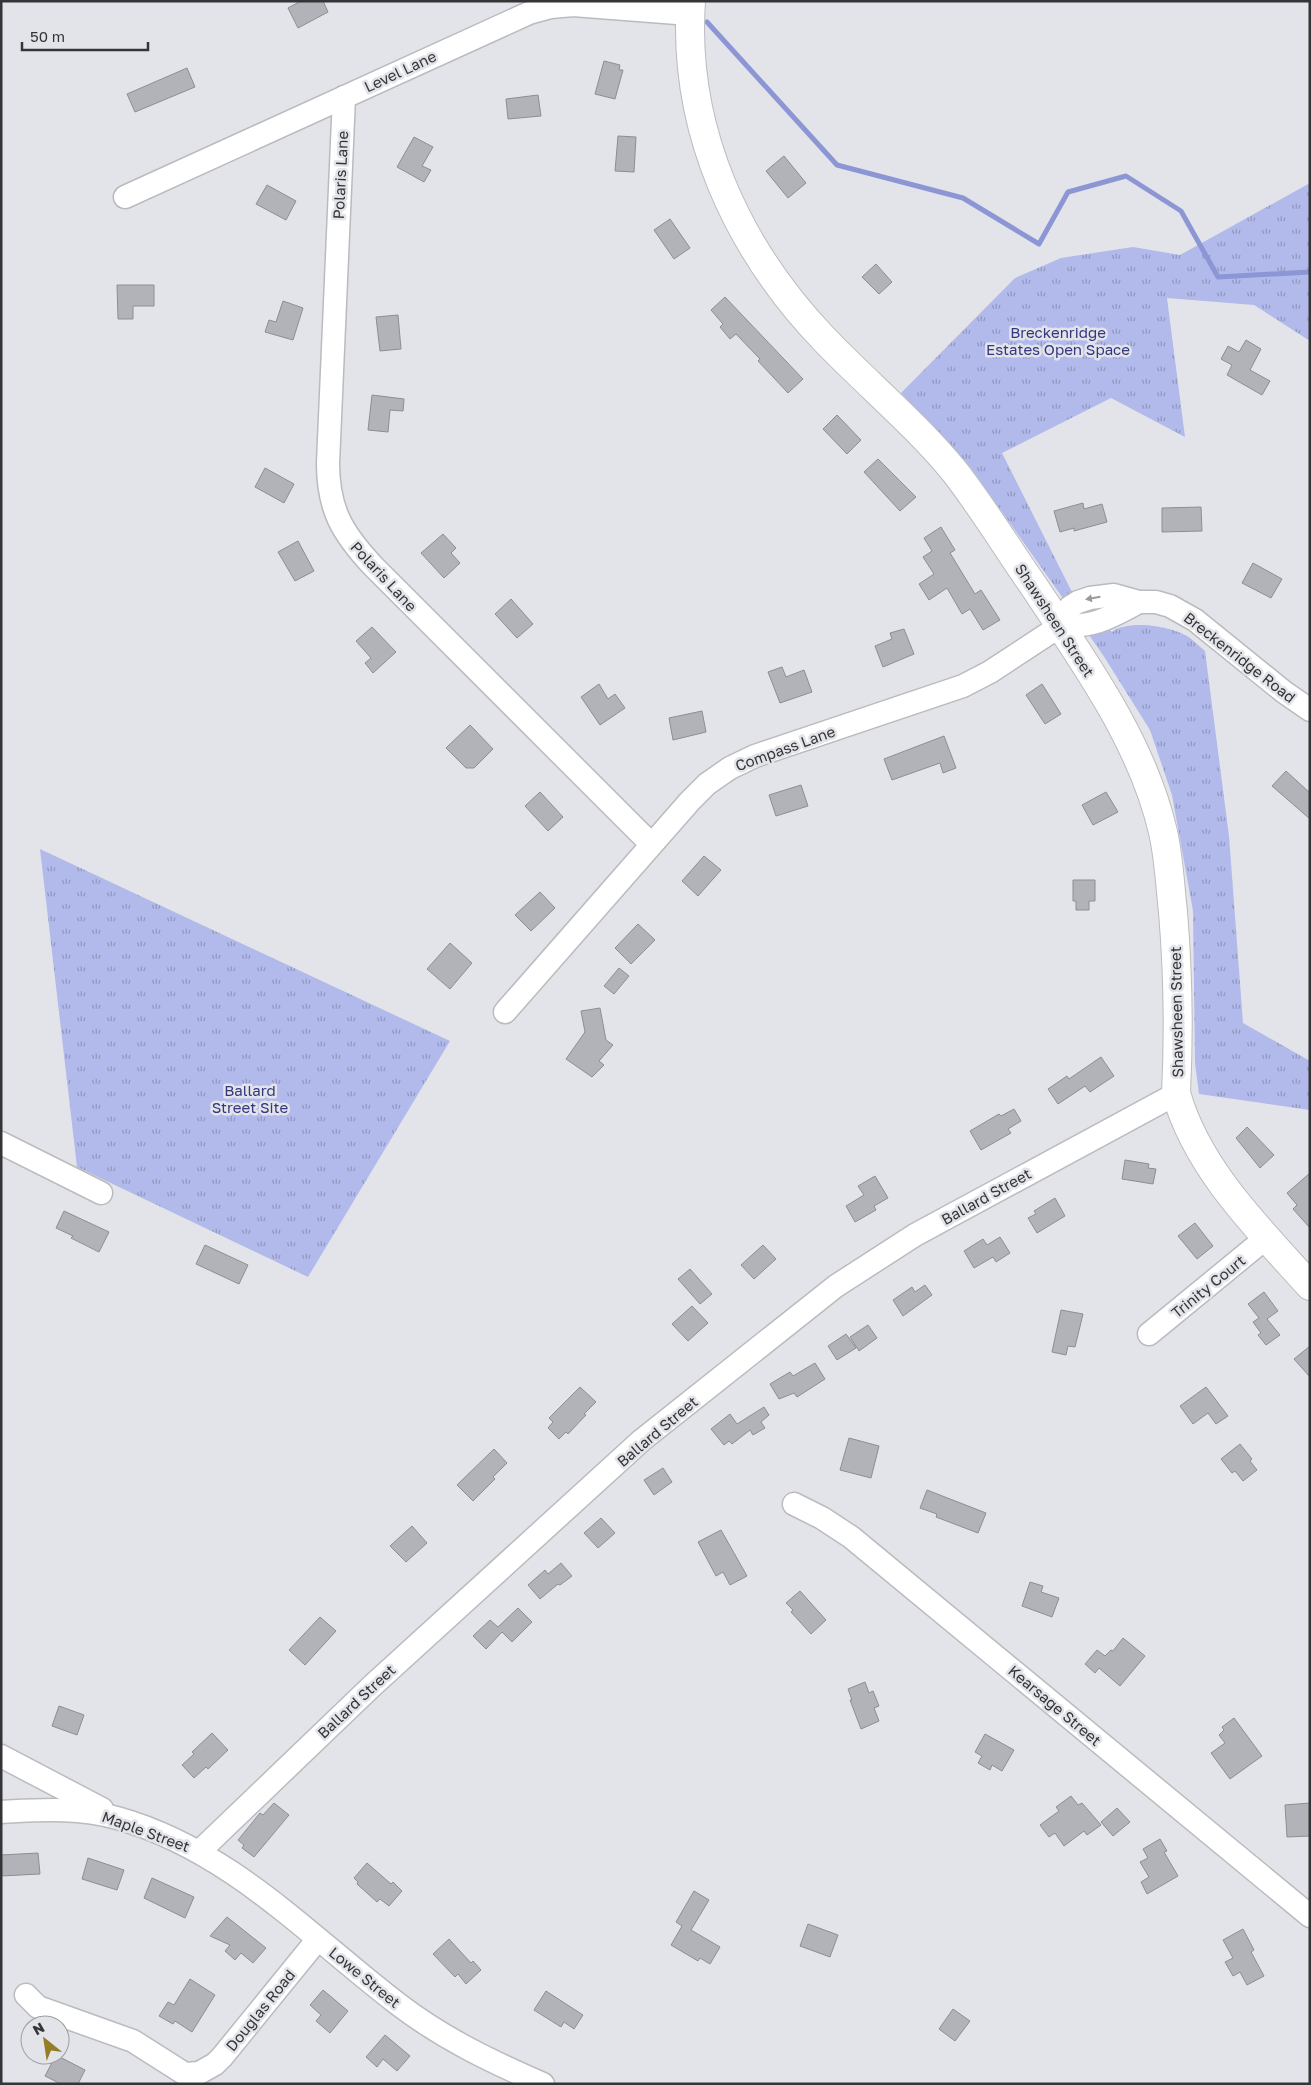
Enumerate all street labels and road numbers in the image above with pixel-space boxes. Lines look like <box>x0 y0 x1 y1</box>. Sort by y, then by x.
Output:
street label: Level Lane <box>361 46 439 95</box>
street label: Polaris Lane <box>329 130 351 220</box>
street label: Polaris Lane <box>347 537 421 615</box>
street label: Shawsheen Street <box>1012 560 1098 680</box>
street label: Breckenridge Road <box>1181 608 1299 706</box>
street label: Compass Lane <box>733 721 838 774</box>
street label: Shawsheen Street <box>1166 946 1186 1078</box>
street label: Ballard Street <box>938 1164 1034 1228</box>
street label: Trinity Court <box>1167 1251 1249 1321</box>
street label: Ballard Street <box>613 1392 701 1470</box>
street label: Ballard Street <box>313 1660 399 1742</box>
street label: Kearsage Street <box>1005 1661 1105 1749</box>
street label: Maple Street <box>100 1807 192 1855</box>
street label: Lowe Street <box>326 1943 404 2011</box>
street label: Douglas Road <box>222 1966 298 2054</box>

